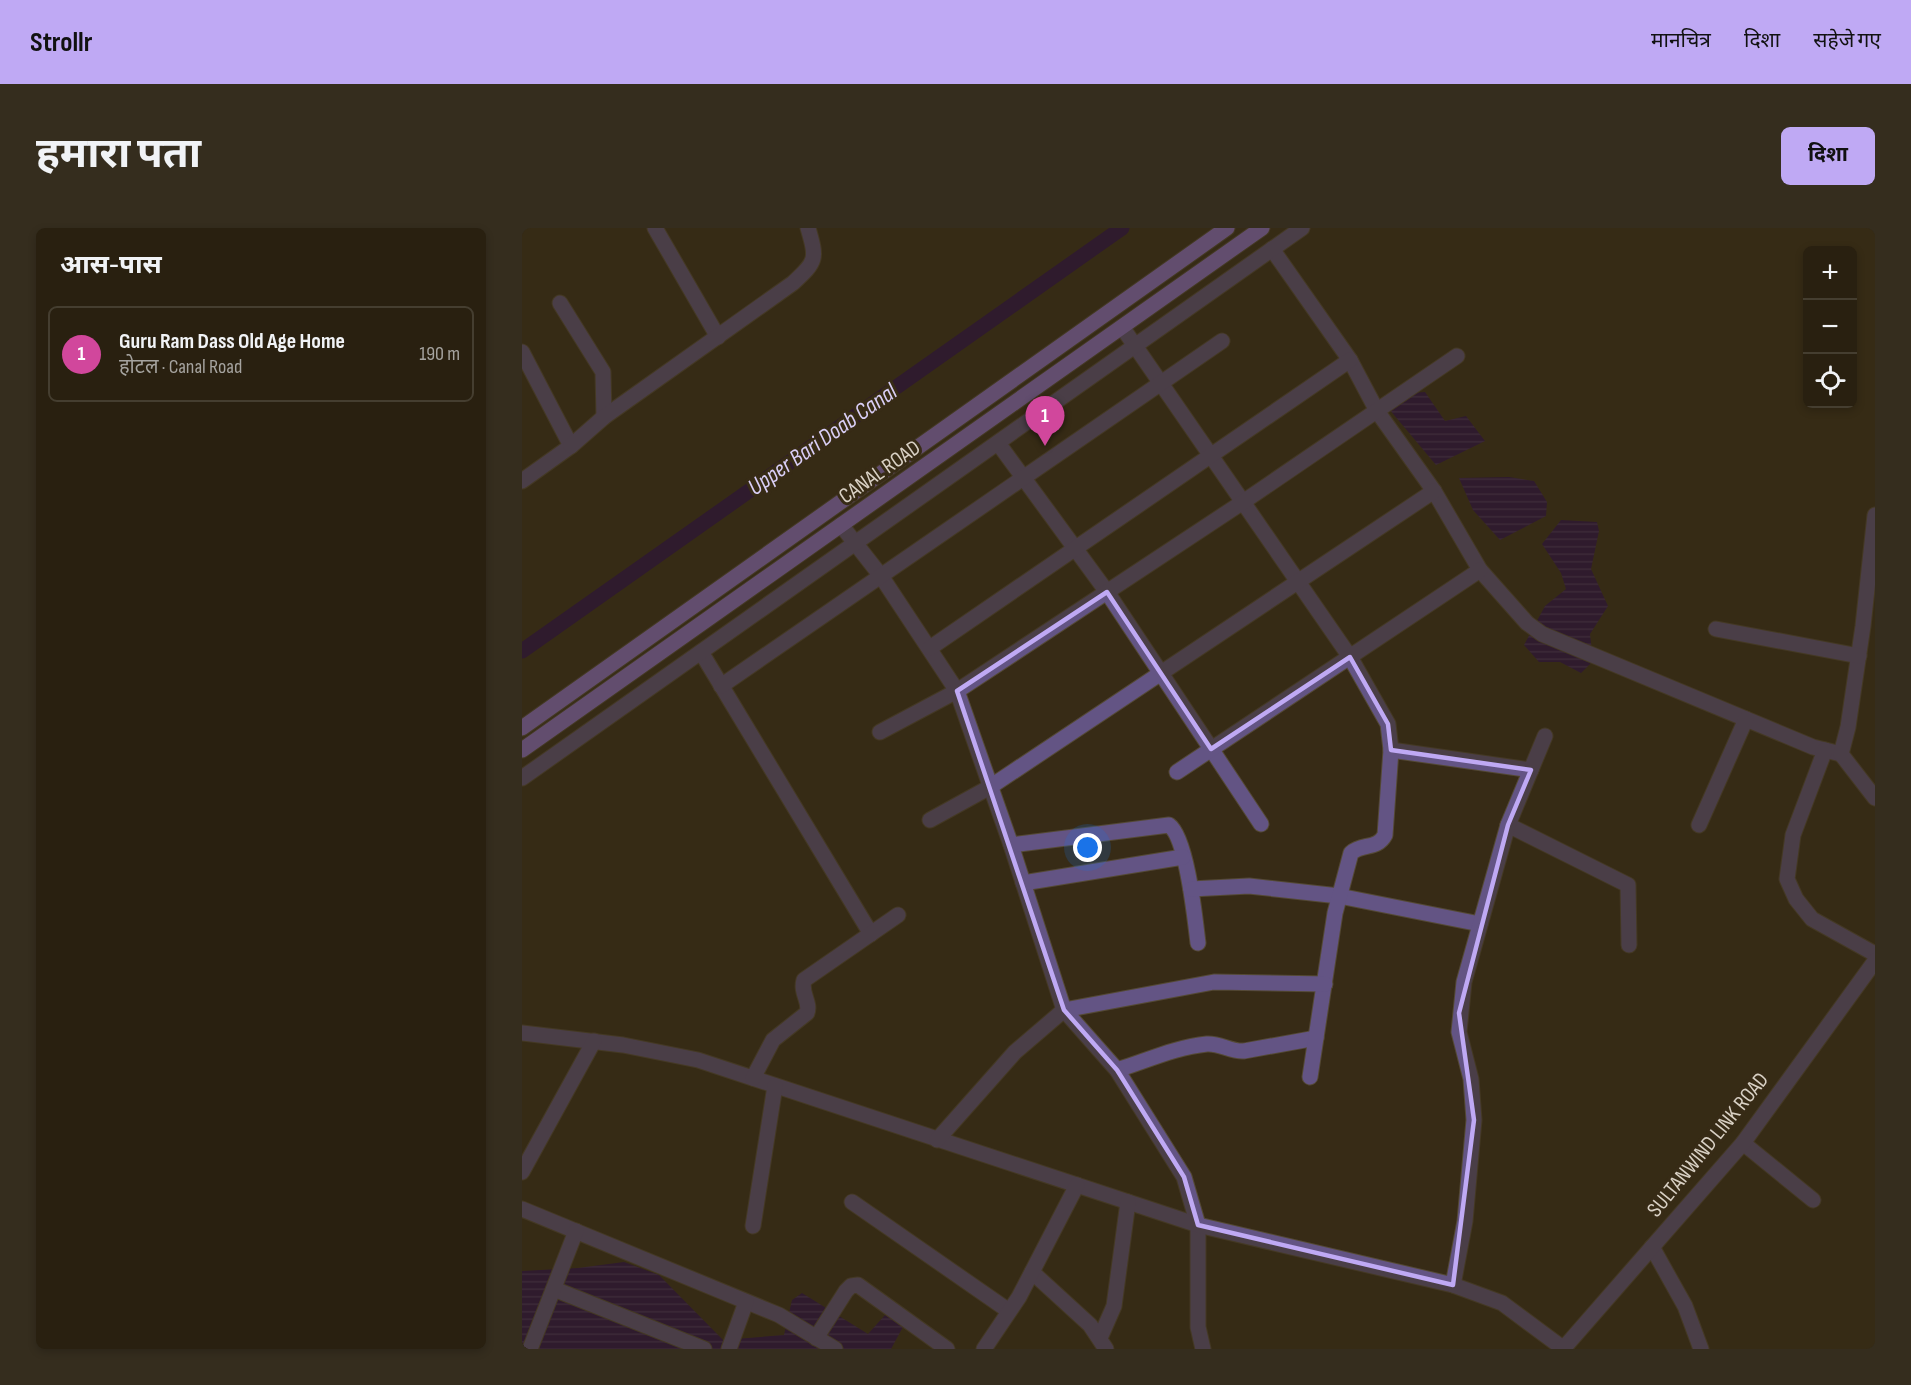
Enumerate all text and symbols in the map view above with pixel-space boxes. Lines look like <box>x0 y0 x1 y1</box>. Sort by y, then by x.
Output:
text: Strollr <box>30 26 92 59</box>
text: मानचित्र <box>1651 28 1711 53</box>
text: दिशा <box>1744 28 1780 53</box>
text: सहेजे गए <box>1813 28 1881 53</box>
button: दिशा <box>1781 127 1875 185</box>
text: हमारा पता <box>36 129 201 180</box>
map controls <box>1803 246 1857 408</box>
button: + <box>1803 246 1857 300</box>
text: आस-पास <box>60 250 162 281</box>
button: − <box>1803 300 1857 354</box>
text: Guru Ram Dass Old Age Home <box>119 328 345 355</box>
text: 1 <box>78 342 85 366</box>
text: 190 m <box>419 342 460 366</box>
button: locate <box>1803 354 1857 408</box>
text: होटल · Canal Road <box>119 355 242 379</box>
water label: Upper Bari Doab Canal <box>742 377 903 502</box>
pin: 1 <box>1026 396 1064 446</box>
street label: CANAL ROAD <box>834 434 926 510</box>
your location <box>1073 833 1102 862</box>
street label: SULTANWIND LINK ROAD <box>1642 1067 1775 1223</box>

